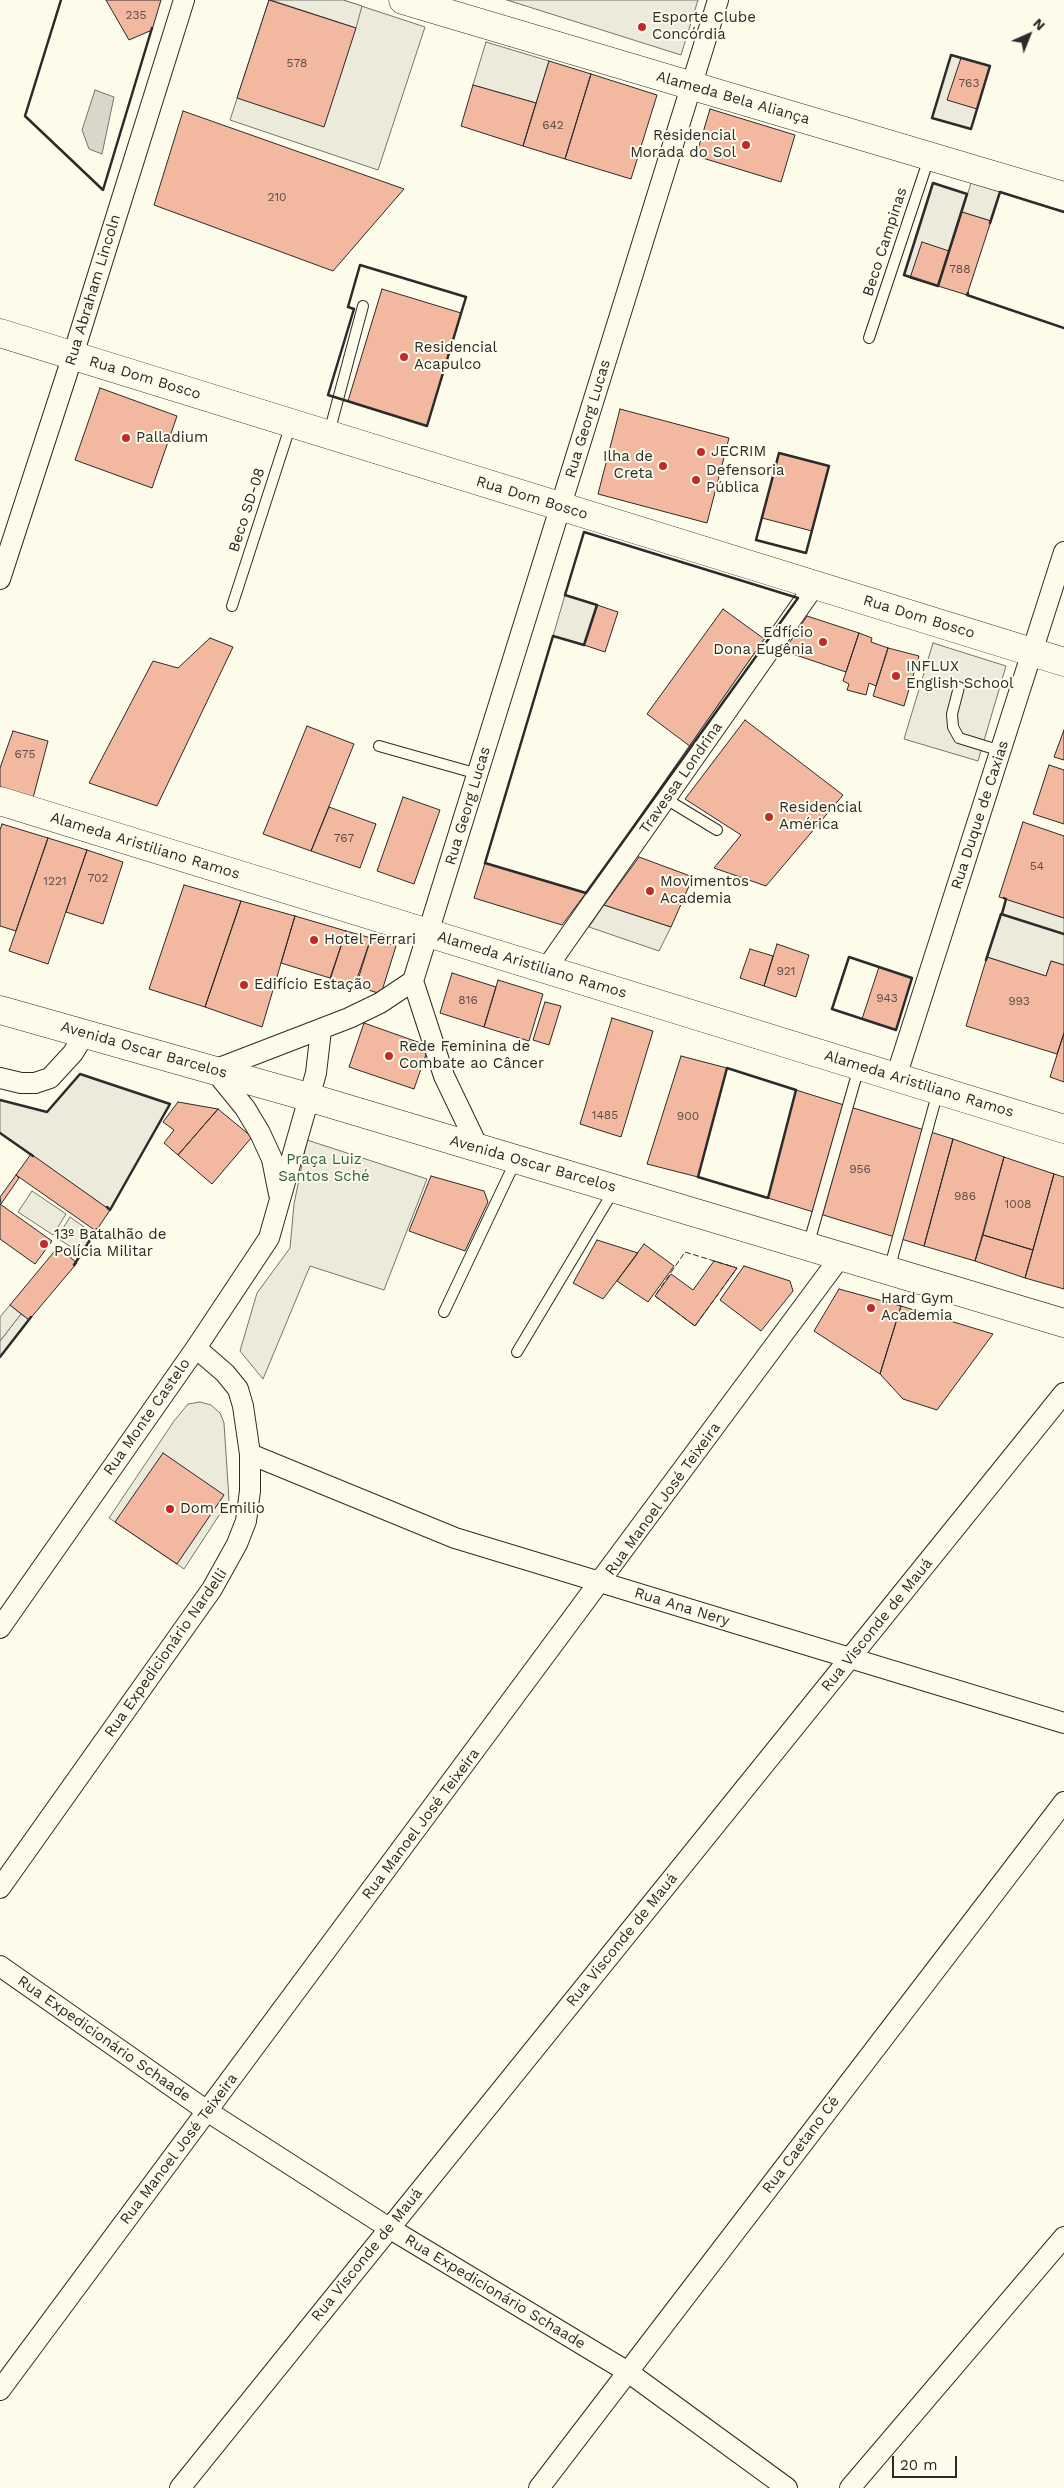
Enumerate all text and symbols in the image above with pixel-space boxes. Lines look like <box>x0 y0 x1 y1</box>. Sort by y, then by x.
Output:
house number: 235 <box>126 8 146 22</box>
place label: Esporte Clube Concórdia <box>652 9 756 44</box>
north arrow <box>1004 10 1054 60</box>
text: N <box>1030 15 1049 34</box>
marker: Esporte Clube Concórdia <box>636 21 648 33</box>
house number: 578 <box>287 56 307 70</box>
street label: Alameda Bela Aliança <box>654 67 812 129</box>
house number: 763 <box>959 76 979 90</box>
house number: 642 <box>542 118 564 132</box>
place label: Residencial Morada do Sol <box>630 127 736 162</box>
marker: Residencial Morada do Sol <box>740 139 752 151</box>
street label: Beco Campinas <box>859 185 911 299</box>
house number: 210 <box>267 190 287 204</box>
street label: Rua Abraham Lincoln <box>61 212 125 368</box>
house number: 788 <box>949 262 971 276</box>
place label: Residencial Acapulco <box>414 339 497 374</box>
marker: Residencial Acapulco <box>398 351 410 363</box>
street label: Rua Dom Bosco <box>87 352 203 404</box>
street label: Rua Georg Lucas <box>561 358 615 480</box>
place label: Palladium <box>136 429 208 447</box>
marker: Palladium <box>120 432 132 444</box>
place label: JECRIM <box>711 443 766 461</box>
marker: JECRIM <box>695 446 707 458</box>
place label: Ilha de Creta <box>603 448 653 483</box>
marker: Ilha de Creta <box>657 460 669 472</box>
place label: Defensoria Pública <box>706 462 785 497</box>
street label: Beco SD-08 <box>225 466 269 554</box>
street label: Rua Dom Bosco <box>474 472 590 524</box>
marker: Defensoria Pública <box>690 474 702 486</box>
street label: Rua Dom Bosco <box>861 591 977 643</box>
place label: Edfício Dona Eugênia <box>713 624 813 659</box>
marker: Edfício Dona Eugênia <box>817 636 829 648</box>
place label: INFLUX English School <box>906 658 1014 693</box>
marker: INFLUX English School <box>890 670 902 682</box>
street label: Travessa Londrina <box>636 719 726 837</box>
street label: Rua Duque de Caxias <box>947 738 1013 892</box>
street label: Rua Georg Lucas <box>441 745 495 867</box>
house number: 675 <box>15 747 35 761</box>
place label: Residencial América <box>779 799 862 834</box>
street label: Alameda Aristiliano Ramos <box>48 809 242 883</box>
marker: Residencial América <box>763 811 775 823</box>
house number: 767 <box>334 831 354 845</box>
house number: 54 <box>1030 859 1044 873</box>
house number: 702 <box>88 871 108 885</box>
place label: Movimentos Academia <box>660 873 749 908</box>
house number: 1221 <box>43 874 67 888</box>
marker: Movimentos Academia <box>644 885 656 897</box>
street label: Alameda Aristiliano Ramos <box>435 928 629 1002</box>
place label: Hotel Ferrari <box>324 931 416 949</box>
marker: Hotel Ferrari <box>308 934 320 946</box>
house number: 921 <box>776 964 796 978</box>
place label: Edifício Estação <box>254 976 371 994</box>
marker: Edifício Estação <box>238 979 250 991</box>
house number: 943 <box>876 991 898 1005</box>
house number: 816 <box>458 993 478 1007</box>
house number: 993 <box>1008 994 1030 1008</box>
street label: Avenida Oscar Barcelos <box>59 1018 229 1082</box>
place label: Rede Feminina de Combate ao Câncer <box>399 1038 544 1073</box>
street label: Alameda Aristiliano Ramos <box>822 1047 1016 1121</box>
marker: Rede Feminina de Combate ao Câncer <box>383 1050 395 1062</box>
house number: 1485 <box>592 1108 618 1122</box>
house number: 900 <box>677 1109 699 1123</box>
street label: Avenida Oscar Barcelos <box>448 1132 618 1196</box>
park label: Praça Luiz Santos Sché <box>278 1151 370 1186</box>
house number: 956 <box>849 1162 871 1176</box>
house number: 986 <box>954 1189 976 1203</box>
house number: 1008 <box>1005 1197 1031 1211</box>
place label: 13º Batalhão de Polícia Militar <box>54 1226 166 1261</box>
marker: 13º Batalhão de Polícia Militar <box>38 1238 50 1250</box>
place label: Hard Gym Academia <box>881 1290 954 1325</box>
marker: Hard Gym Academia <box>865 1302 877 1314</box>
street label: Rua Monte Castelo <box>100 1355 194 1479</box>
street label: Rua Manoel José Teixeira <box>602 1419 724 1579</box>
place label: Dom Emilio <box>180 1500 265 1518</box>
marker: Dom Emilio <box>164 1503 176 1515</box>
street label: Rua Visconde de Mauá <box>818 1555 936 1695</box>
street label: Rua Expedicionário Nardelli <box>101 1565 231 1741</box>
street label: Rua Ana Nery <box>632 1584 732 1630</box>
street label: Rua Manoel José Teixeira <box>358 1745 484 1903</box>
street label: Rua Visconde de Mauá <box>563 1870 681 2010</box>
street label: Rua Expedicionário Schaade <box>14 1972 194 2106</box>
street label: Rua Manoel José Teixeira <box>116 2070 242 2228</box>
street label: Rua Caetano Cé <box>759 2093 843 2197</box>
street label: Rua Visconde de Mauá <box>308 2185 426 2325</box>
street label: Rua Expedicionário Schaade <box>401 2231 589 2353</box>
scale bar <box>894 2446 959 2478</box>
text: 20 m <box>900 2456 938 2474</box>

